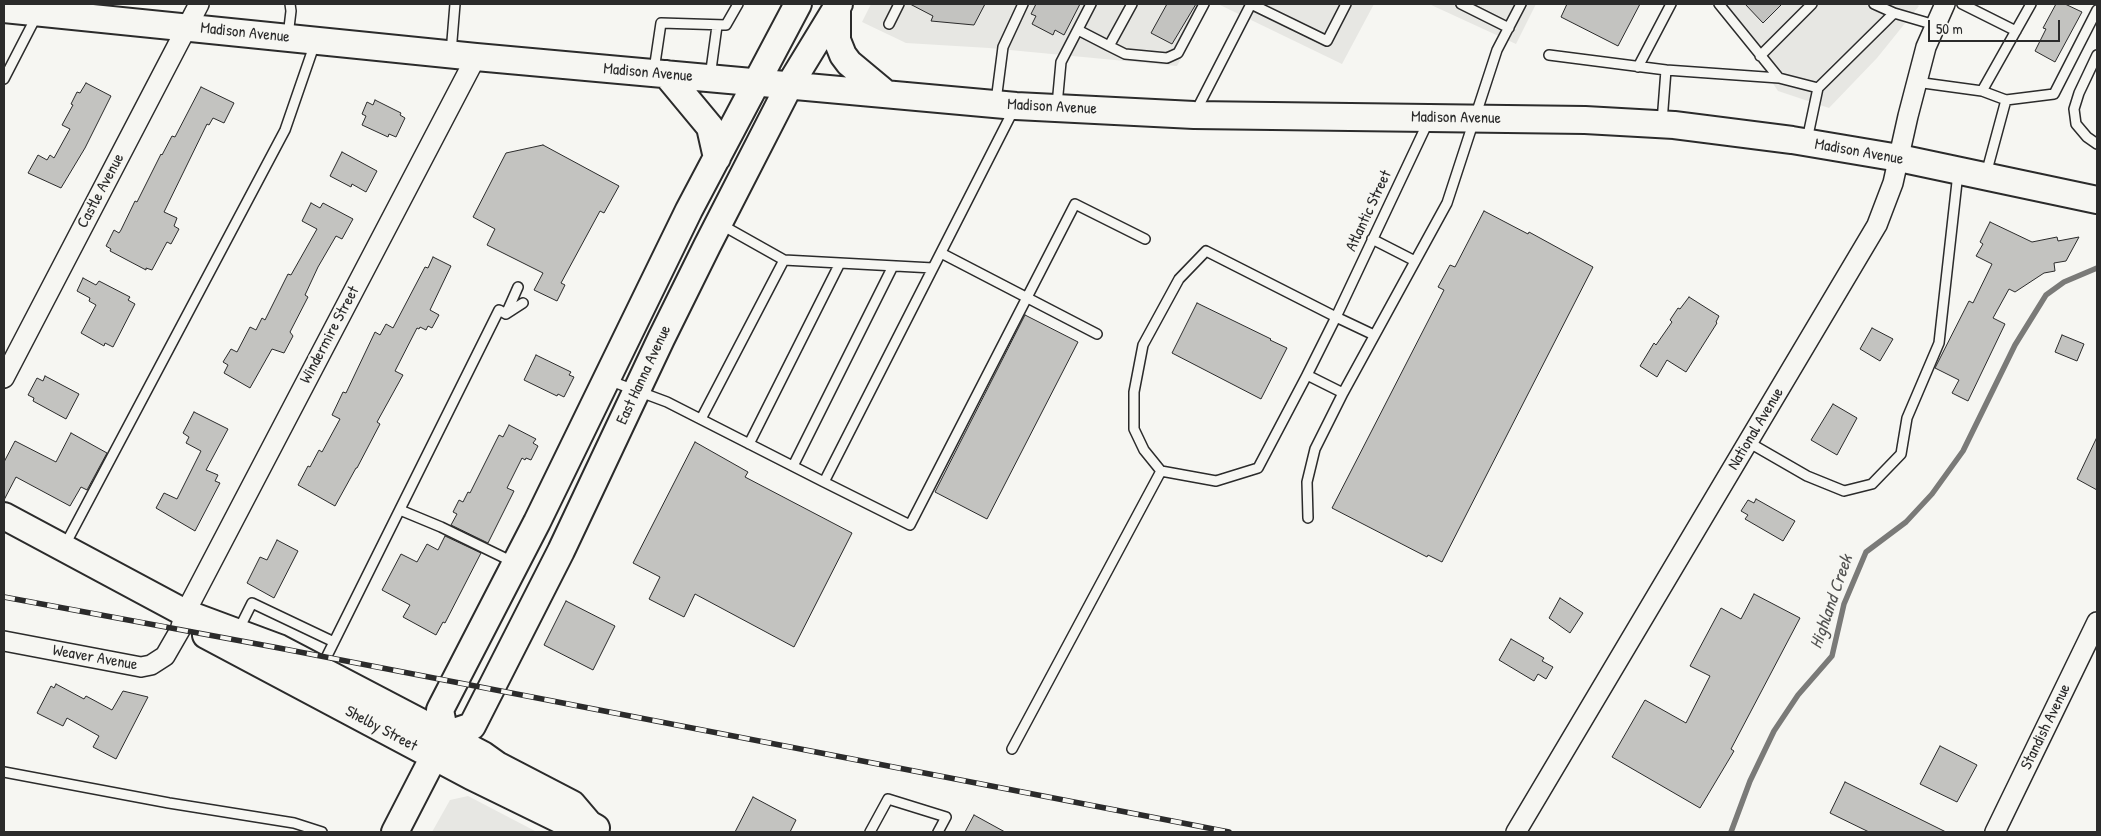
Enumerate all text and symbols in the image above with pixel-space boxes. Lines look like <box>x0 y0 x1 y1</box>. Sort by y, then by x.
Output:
scale bar <box>1931 10 2064 42</box>
text: 50 m <box>1936 18 1963 39</box>
street label: Madison Avenue <box>199 19 291 47</box>
street label: Madison Avenue <box>602 60 694 86</box>
street label: Madison Avenue <box>1007 95 1097 119</box>
street label: Madison Avenue <box>1411 108 1501 128</box>
street label: Madison Avenue <box>1813 135 1905 169</box>
street label: Castle Avenue <box>73 150 129 232</box>
street label: Atlantic Street <box>1342 167 1396 255</box>
street label: Windermire Street <box>296 283 364 387</box>
street label: East Hanna Avenue <box>613 322 675 428</box>
street label: National Avenue <box>1724 384 1788 474</box>
water label: Highland Creek <box>1806 552 1858 652</box>
street label: Weaver Avenue <box>51 641 139 675</box>
street label: Standish Avenue <box>2017 681 2075 773</box>
street label: Shelby Street <box>342 702 420 756</box>

